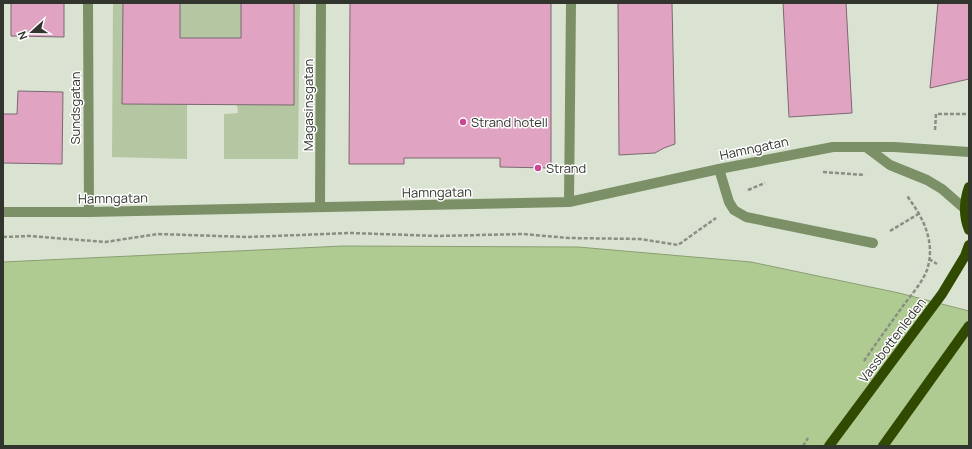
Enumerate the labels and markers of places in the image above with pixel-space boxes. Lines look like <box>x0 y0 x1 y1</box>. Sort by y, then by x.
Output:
place label: Strand hotell <box>471 113 548 131</box>
marker: Strand hotell <box>458 117 468 127</box>
place label: Strand <box>546 159 586 177</box>
marker: Strand <box>533 163 543 173</box>

